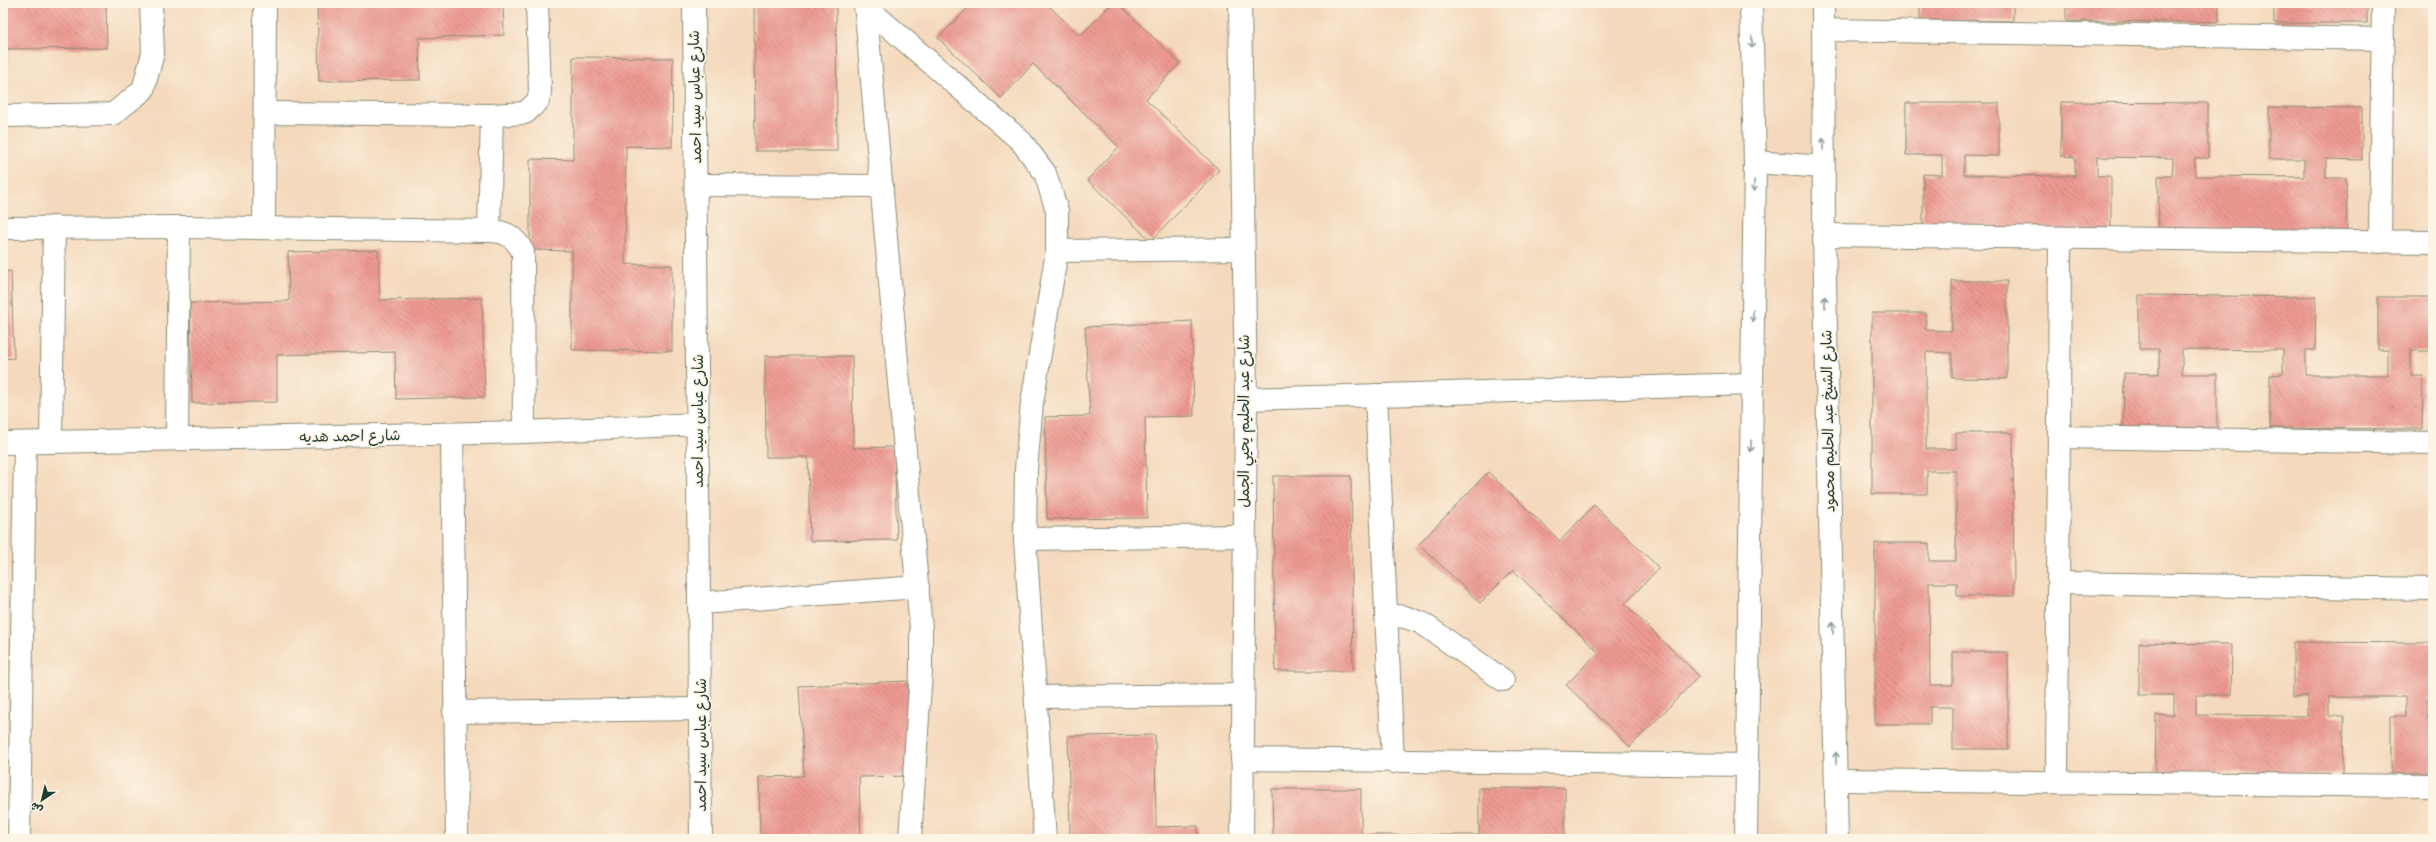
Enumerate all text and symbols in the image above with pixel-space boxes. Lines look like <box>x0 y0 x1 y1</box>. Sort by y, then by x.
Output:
street label: شارع عباس سيد احمد <box>681 30 709 164</box>
one-way arrow <box>1748 35 1756 48</box>
one-way arrow <box>1819 138 1827 151</box>
one-way arrow <box>1750 179 1758 192</box>
one-way arrow <box>1821 296 1829 309</box>
one-way arrow <box>1749 309 1757 322</box>
street label: شارع الشيخ عبد الحليم محمود <box>1813 329 1843 513</box>
street label: شارع عبد الحليم يحيي الجمل <box>1231 334 1257 508</box>
street label: شارع عباس سيد احمد <box>685 354 711 488</box>
street label: شارع احمد هديه <box>299 422 401 450</box>
one-way arrow <box>1747 439 1755 452</box>
one-way arrow <box>1829 622 1836 635</box>
street label: شارع عباس سيد احمد <box>688 678 714 812</box>
one-way arrow <box>1832 752 1839 765</box>
north arrow <box>22 780 62 820</box>
text: ش <box>26 797 47 819</box>

